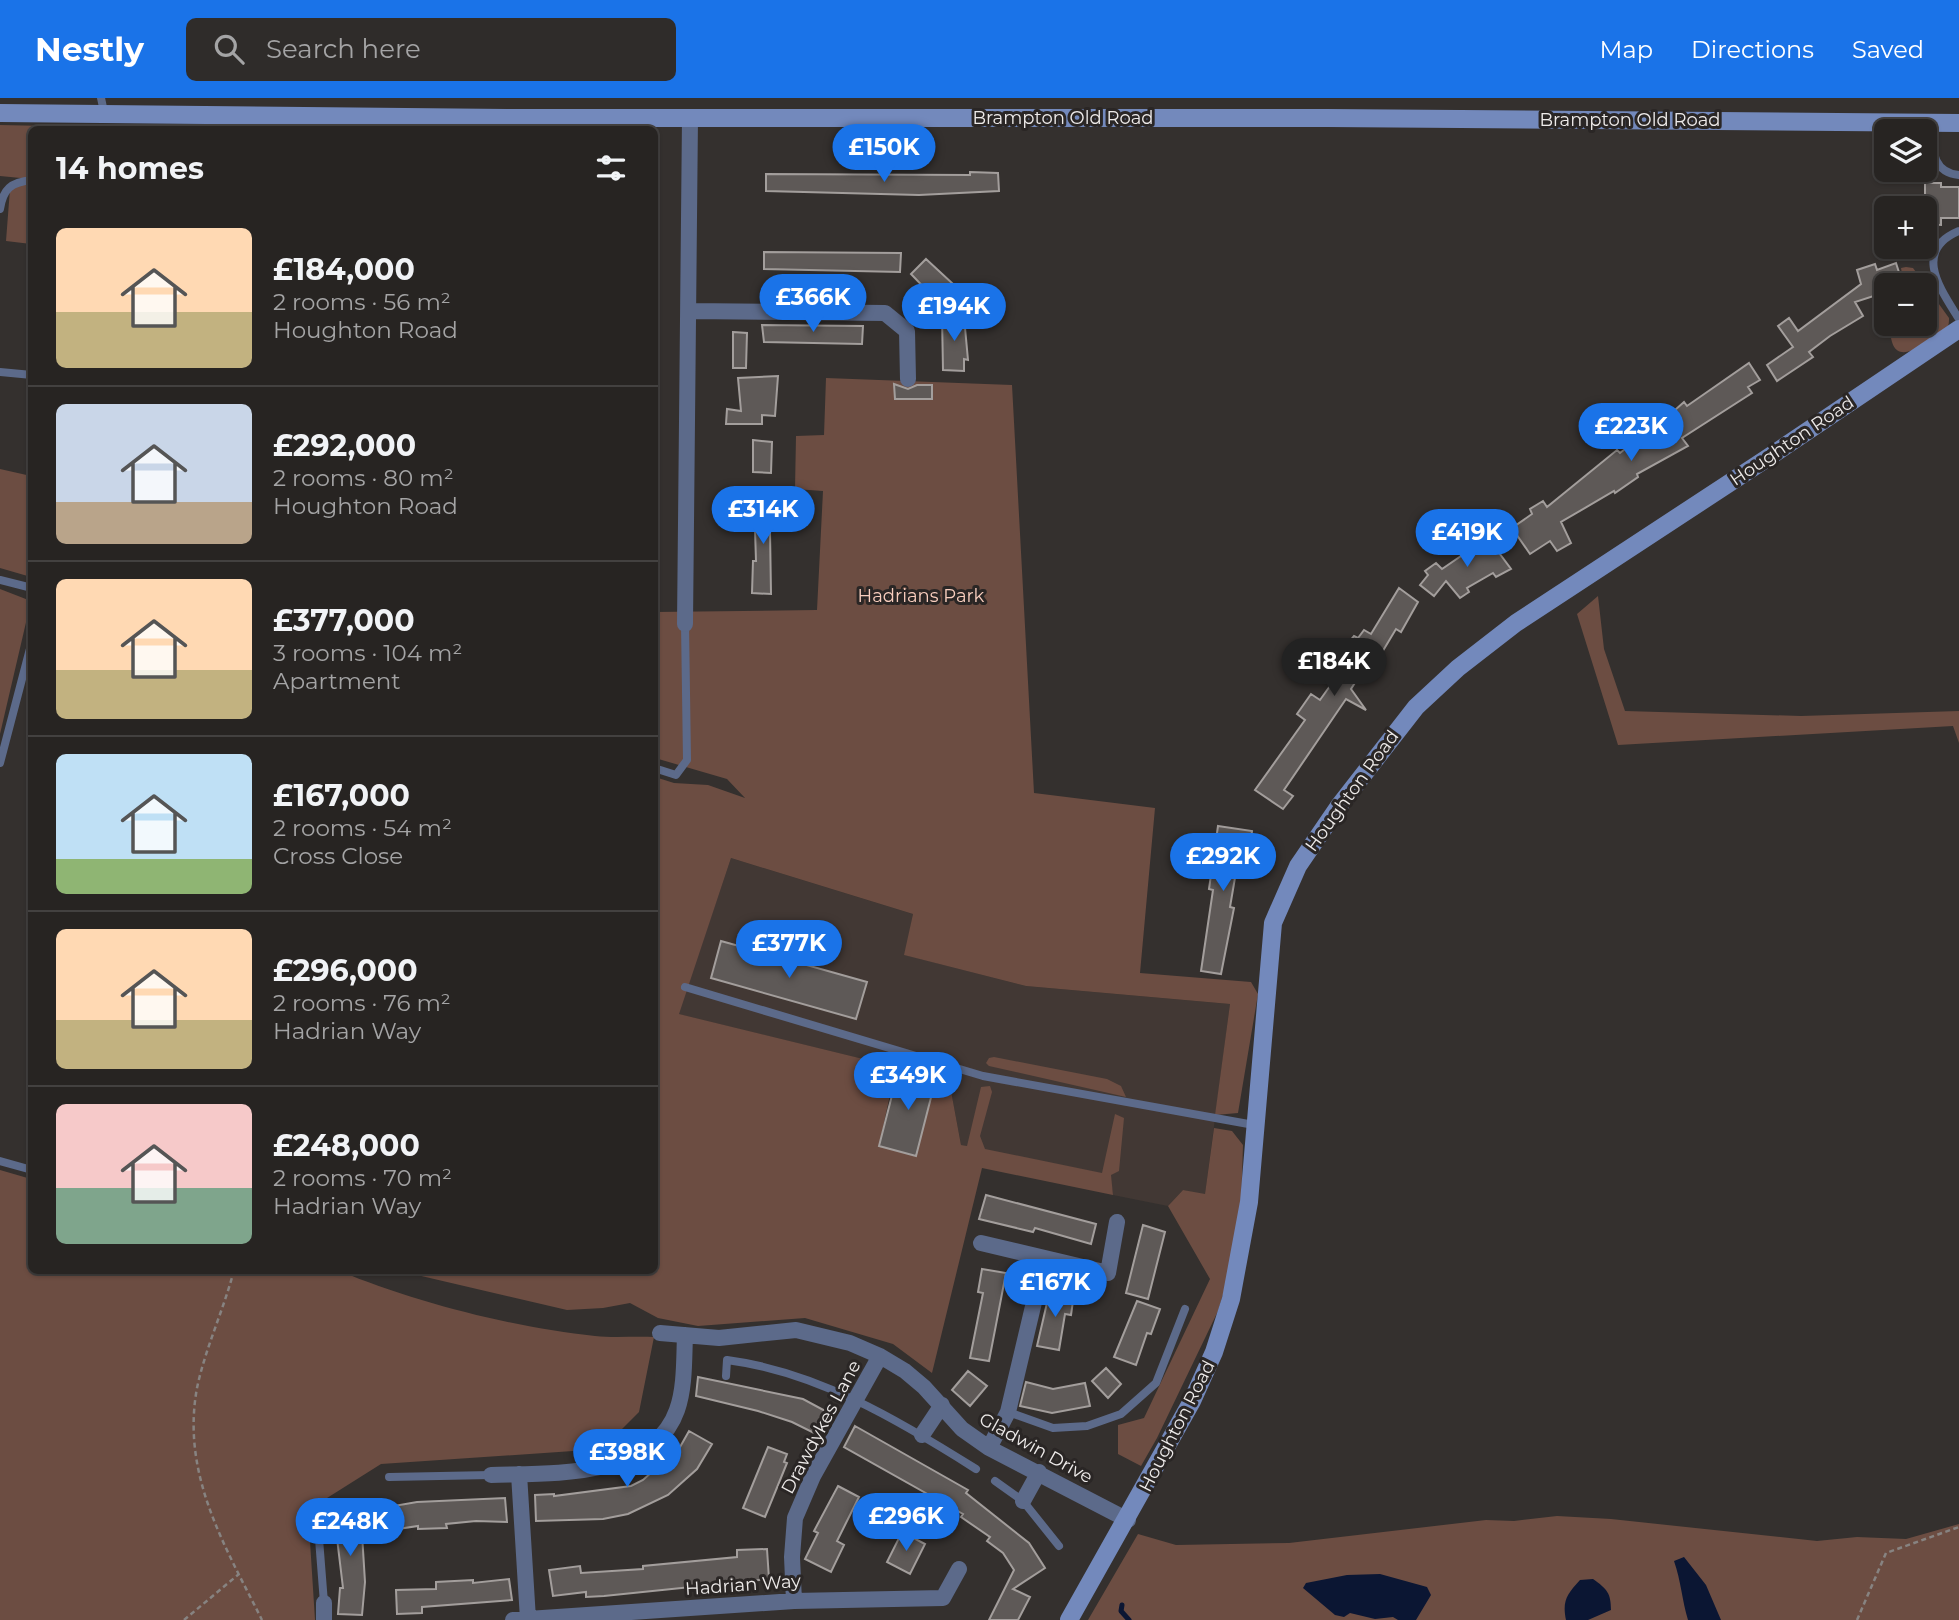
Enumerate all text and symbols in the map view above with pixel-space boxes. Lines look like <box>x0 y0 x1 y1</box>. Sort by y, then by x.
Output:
search box <box>186 18 676 81</box>
text: Nestly <box>35 29 144 69</box>
icon: search <box>210 30 248 68</box>
text: Search here <box>266 33 421 65</box>
text: Map <box>1600 35 1653 64</box>
text: Directions <box>1691 35 1814 64</box>
text: Saved <box>1852 35 1924 64</box>
street label: Brampton Old Road <box>972 107 1154 129</box>
street label: Brampton Old Road <box>1539 109 1721 131</box>
map controls <box>1874 119 1937 336</box>
button: layers <box>1874 119 1937 182</box>
pin: £150K <box>835 125 933 184</box>
text: £150K <box>848 133 920 161</box>
icon: filters <box>592 149 630 187</box>
text: 14 homes <box>56 150 204 187</box>
button: + <box>1874 196 1937 259</box>
text: £184,000 <box>273 251 415 288</box>
icon: home <box>112 256 196 340</box>
button: − <box>1874 273 1937 336</box>
pin: £366K <box>764 274 862 334</box>
text: £366K <box>775 283 851 311</box>
pin: £194K <box>905 284 1003 343</box>
text: 2 rooms · 56 m² <box>273 288 451 316</box>
text: £194K <box>918 292 990 320</box>
text: Houghton Road <box>273 316 458 344</box>
street label: Houghton Road <box>1726 391 1858 491</box>
pin: £223K <box>1582 404 1680 463</box>
text: £223K <box>1595 412 1667 440</box>
text: £292,000 <box>273 427 416 464</box>
icon: home <box>112 432 196 516</box>
text: 2 rooms · 80 m² <box>273 464 454 492</box>
pin: £314K <box>714 486 812 546</box>
text: Houghton Road <box>273 492 458 520</box>
text: £314K <box>728 495 798 523</box>
pin: £419K <box>1418 510 1516 569</box>
text: £419K <box>1432 518 1502 546</box>
park label: Hadrians Park <box>858 585 985 607</box>
text: £377,000 <box>273 602 415 639</box>
icon: home <box>112 607 196 691</box>
pin: £184K <box>1285 638 1383 698</box>
text: 3 rooms · 104 m² <box>273 639 462 667</box>
text: £184K <box>1298 647 1370 675</box>
text: Apartment <box>273 667 401 695</box>
street label: Houghton Road <box>1301 726 1403 856</box>
text: £167,000 <box>273 777 410 814</box>
icon: home <box>112 782 196 866</box>
text: 2 rooms · 54 m² <box>273 814 452 842</box>
pin: £292K <box>1174 834 1272 893</box>
text: Cross Close <box>273 842 403 870</box>
text: £292K <box>1186 842 1260 870</box>
pin: £377K <box>740 920 838 980</box>
text: £377K <box>752 929 826 957</box>
text: £296,000 <box>273 952 418 989</box>
icon: home <box>112 957 196 1041</box>
text: 2 rooms · 76 m² <box>273 989 451 1017</box>
text: Hadrian Way <box>273 1017 421 1045</box>
pin: £349K <box>859 1052 957 1112</box>
text: £349K <box>870 1061 946 1089</box>
text: £248,000 <box>273 1127 420 1164</box>
icon: home <box>112 1132 196 1216</box>
text: 2 rooms · 70 m² <box>273 1164 452 1192</box>
text: Hadrian Way <box>273 1192 421 1220</box>
pin: £167K <box>1006 1260 1104 1319</box>
text: £167K <box>1020 1268 1090 1296</box>
street label: Drawdykes Lane <box>776 1356 866 1498</box>
street label: Houghton Road <box>1134 1357 1220 1495</box>
street label: Gladwin Drive <box>975 1408 1097 1488</box>
pin: £398K <box>578 1430 676 1489</box>
text: £398K <box>589 1438 665 1466</box>
pin: £296K <box>857 1494 955 1553</box>
pin: £248K <box>301 1498 399 1558</box>
text: £296K <box>868 1502 944 1530</box>
text: £248K <box>312 1507 388 1535</box>
street label: Hadrian Way <box>684 1570 802 1600</box>

